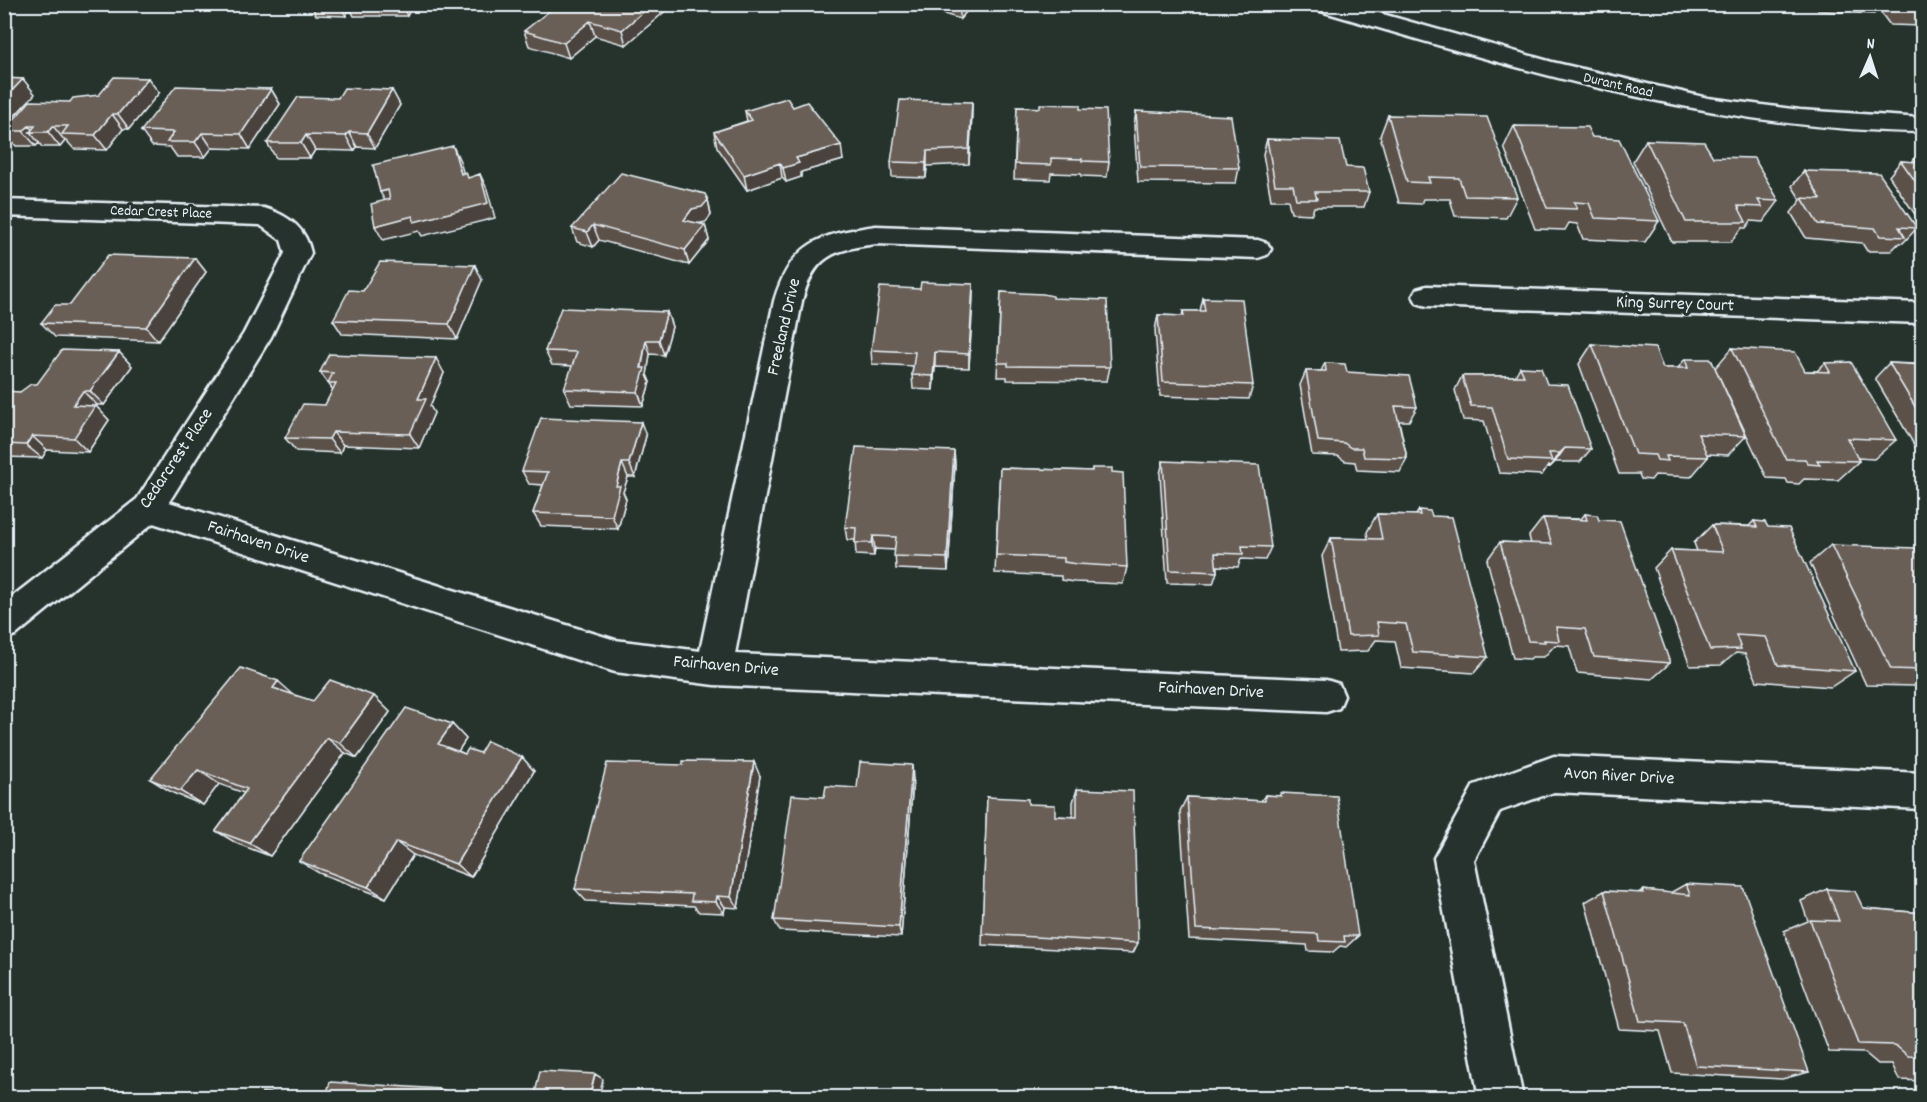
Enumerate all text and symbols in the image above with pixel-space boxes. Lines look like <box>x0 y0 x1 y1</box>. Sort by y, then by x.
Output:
north arrow <box>1840 27 1900 87</box>
text: N <box>1866 33 1875 56</box>
street label: Durant Road <box>1581 67 1655 105</box>
street label: Cedar Crest Place <box>110 200 213 226</box>
street label: Freeland Drive <box>762 276 808 378</box>
street label: King Surrey Court <box>1615 290 1735 320</box>
street label: Cedarcrest Place <box>134 404 220 514</box>
street label: Fairhaven Drive <box>204 515 312 571</box>
street label: Fairhaven Drive <box>672 650 780 684</box>
street label: Fairhaven Drive <box>1158 676 1264 706</box>
street label: Avon River Drive <box>1563 762 1675 792</box>

